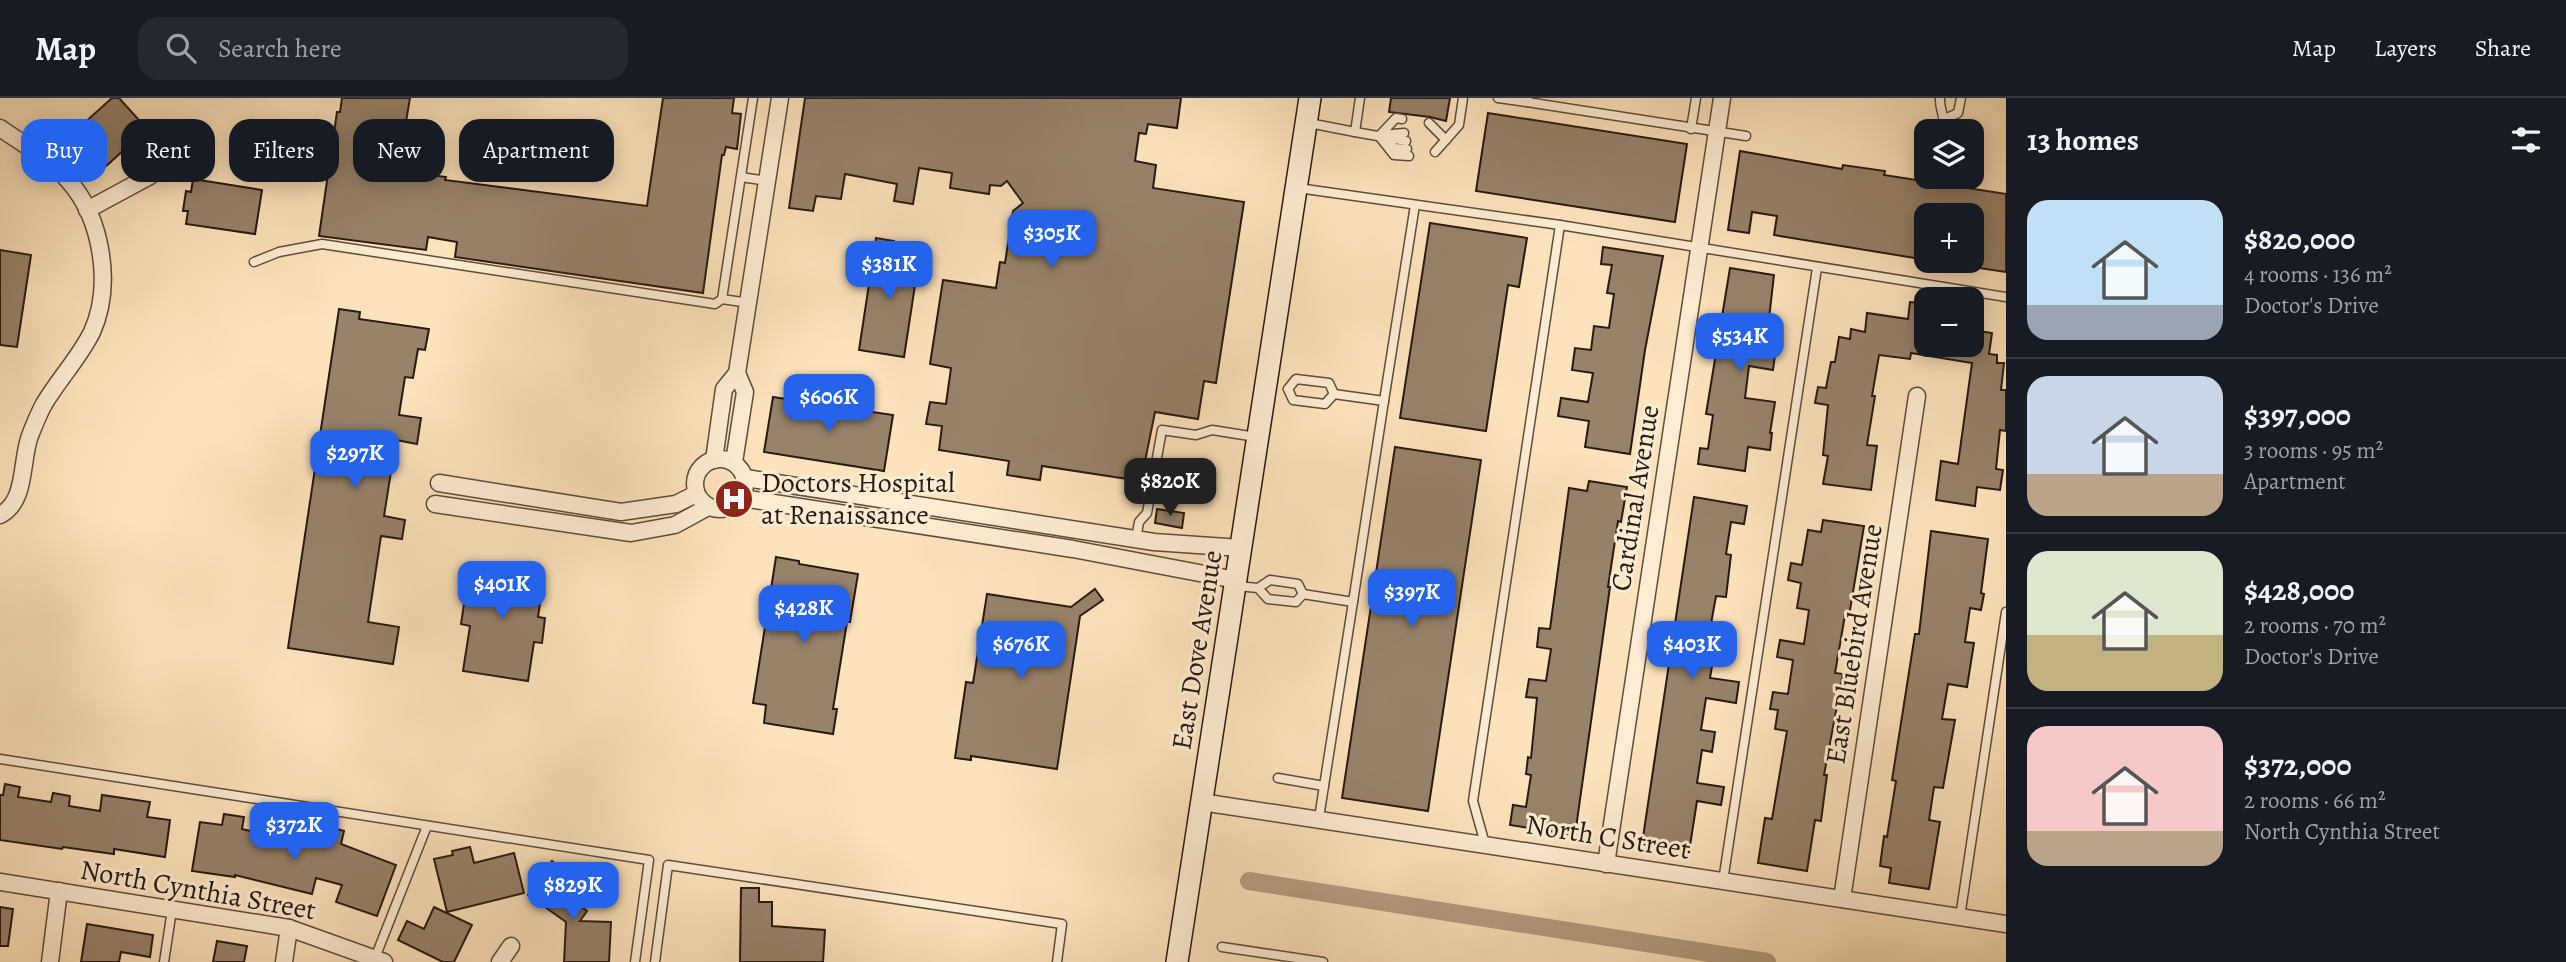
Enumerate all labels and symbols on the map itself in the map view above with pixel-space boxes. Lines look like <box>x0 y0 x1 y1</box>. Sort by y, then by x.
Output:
pin: $305K <box>1003 211 1101 270</box>
pin: $381K <box>840 242 938 301</box>
pin: $534K <box>1691 314 1789 373</box>
pin: $606K <box>780 374 878 434</box>
street label: Cardinal Avenue <box>1602 402 1668 594</box>
pin: $297K <box>306 430 404 490</box>
pin: $820K <box>1121 458 1219 518</box>
place label: Doctors Hospital at Renaissance <box>761 464 955 534</box>
hospital icon: Doctors Hospital at Renaissance <box>713 478 755 520</box>
street label: East Bluebird Avenue <box>1816 521 1892 767</box>
street label: East Dove Avenue <box>1162 547 1232 753</box>
pin: $401K <box>453 561 551 621</box>
pin: $397K <box>1363 570 1461 629</box>
pin: $428K <box>755 586 853 645</box>
pin: $676K <box>972 622 1070 681</box>
pin: $403K <box>1643 622 1741 681</box>
pin: $372K <box>245 802 343 862</box>
street label: North C Street <box>1523 805 1693 869</box>
street label: North Cynthia Street <box>77 851 319 929</box>
pin: $829K <box>524 862 622 922</box>

